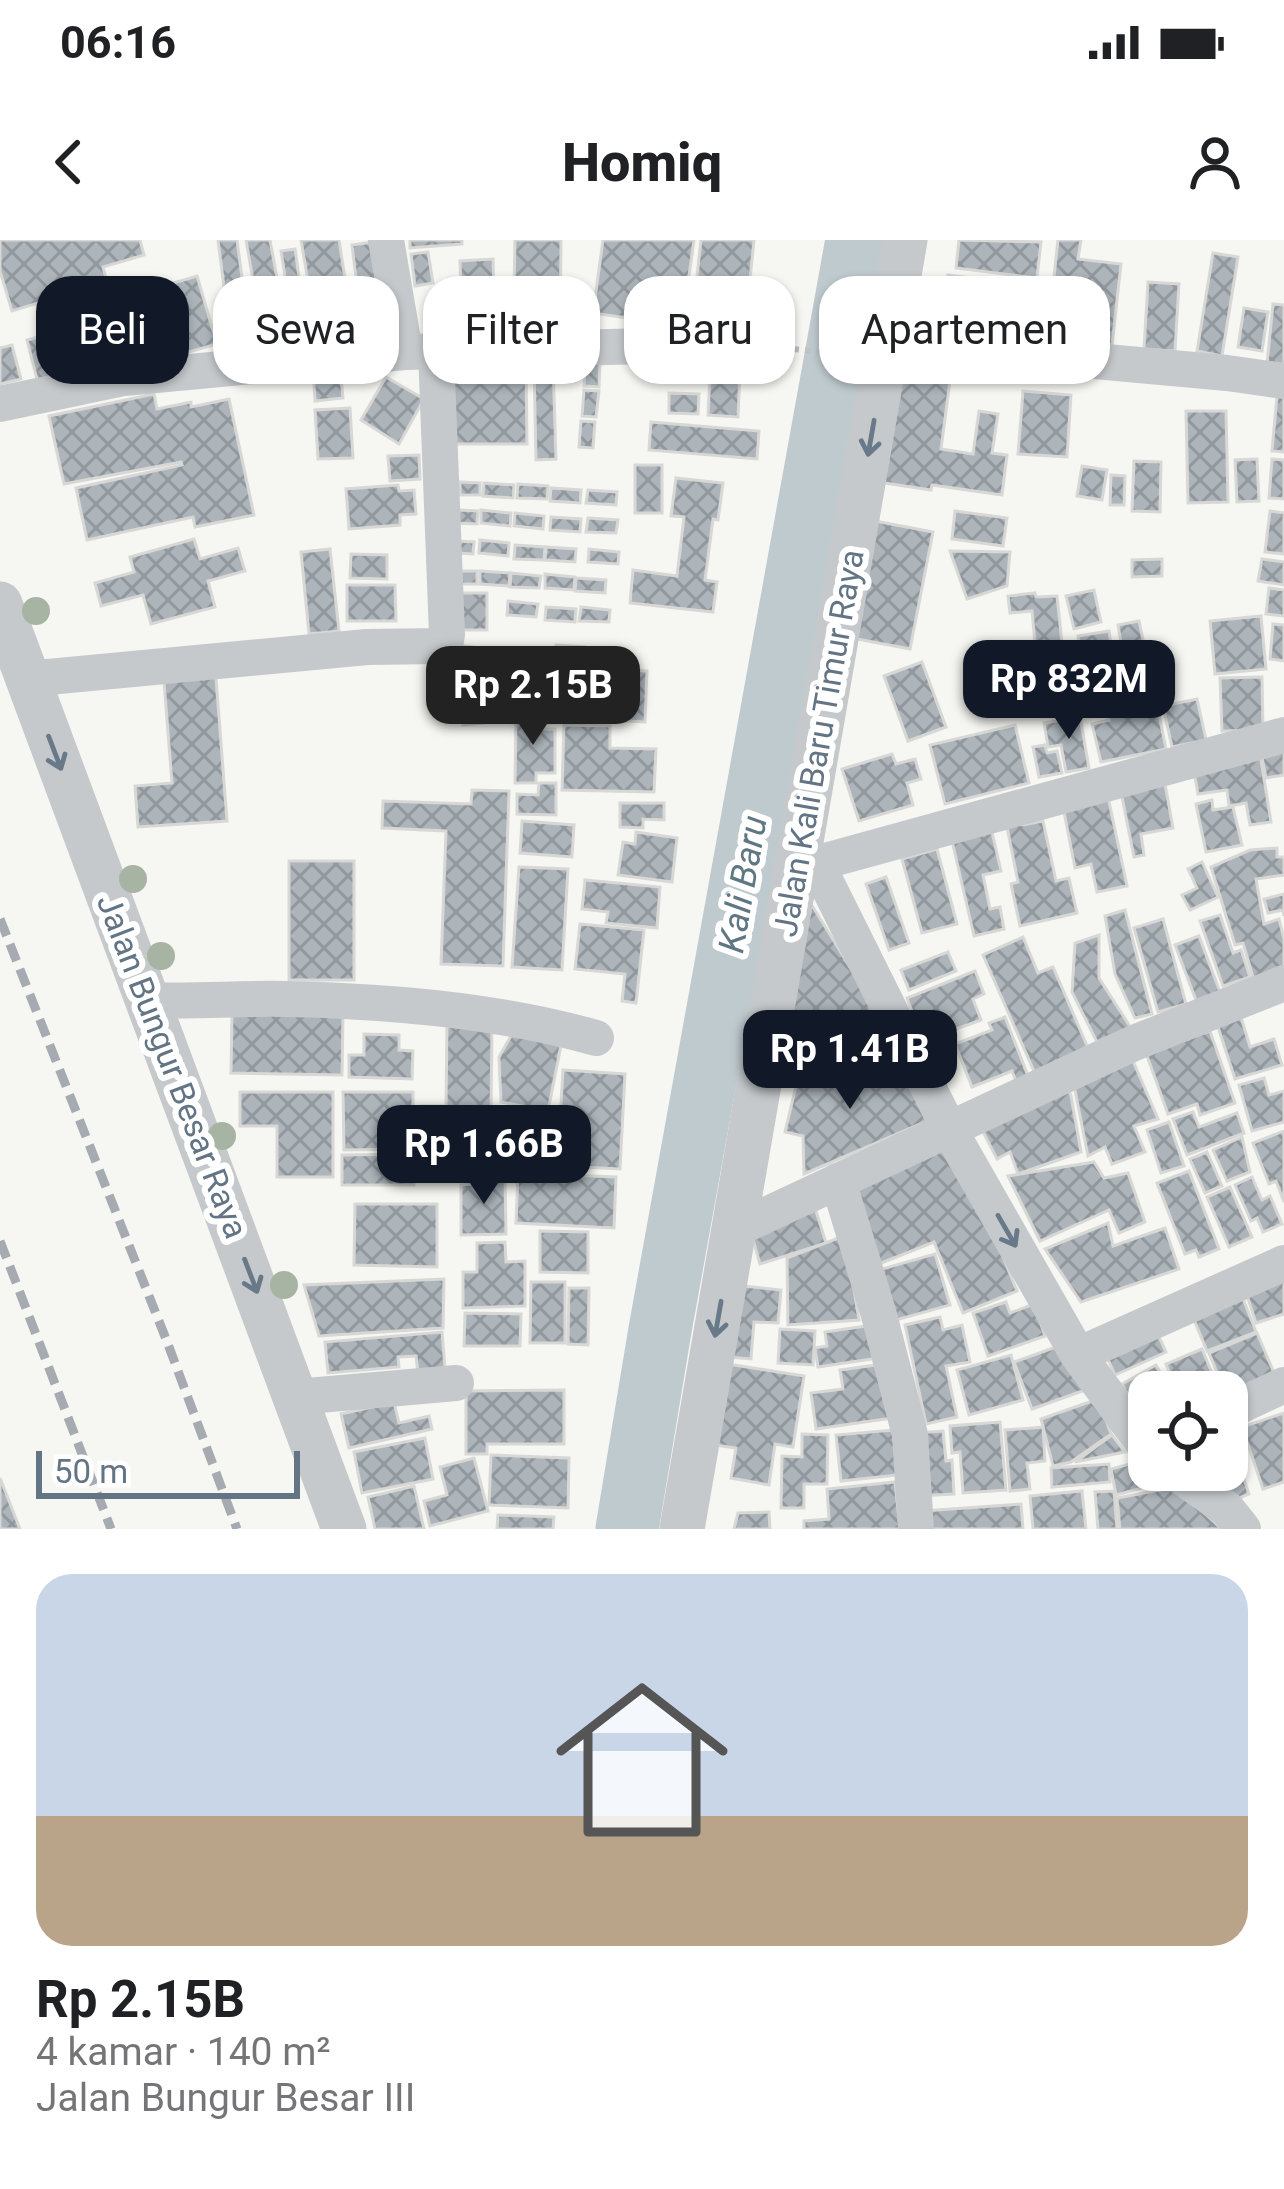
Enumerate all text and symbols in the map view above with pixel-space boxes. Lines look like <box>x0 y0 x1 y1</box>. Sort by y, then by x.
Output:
text: 06:16 <box>60 16 176 69</box>
icon: back <box>36 129 102 195</box>
icon: person <box>1182 129 1248 195</box>
text: Homiq <box>562 131 722 194</box>
chip: Beli <box>36 276 189 384</box>
chip: Sewa <box>213 276 399 384</box>
chip: Filter <box>423 276 600 384</box>
chip: Baru <box>624 276 795 384</box>
chip: Apartemen <box>819 276 1110 384</box>
one-way arrow <box>859 418 881 457</box>
street label: Jalan Kali Baru Timur Raya <box>765 546 872 940</box>
pin: Rp 832M <box>958 640 1180 742</box>
pin: Rp 2.15B <box>409 646 657 748</box>
text: Rp 832M <box>990 656 1148 702</box>
text: Rp 2.15B <box>453 662 613 708</box>
one-way arrow <box>46 734 67 771</box>
water label: Kali Baru <box>710 812 776 956</box>
street label: Jalan Bungur Besar Raya <box>89 889 256 1244</box>
pin: Rp 1.41B <box>726 1010 974 1112</box>
text: Rp 1.41B <box>770 1026 930 1072</box>
pin: Rp 1.66B <box>360 1105 608 1207</box>
text: Rp 1.66B <box>404 1121 564 1167</box>
one-way arrow <box>996 1213 1020 1248</box>
one-way arrow <box>242 1256 263 1293</box>
one-way arrow <box>706 1299 729 1338</box>
map controls <box>1128 1371 1248 1491</box>
button: locate <box>1128 1371 1248 1491</box>
scale bar <box>36 1445 300 1498</box>
text: 50 m <box>54 1452 128 1491</box>
icon: home <box>534 1652 750 1868</box>
text: Rp 2.15B <box>36 1970 245 2029</box>
text: 4 kamar · 140 m² <box>36 2029 331 2075</box>
text: Jalan Bungur Besar III <box>36 2075 415 2121</box>

